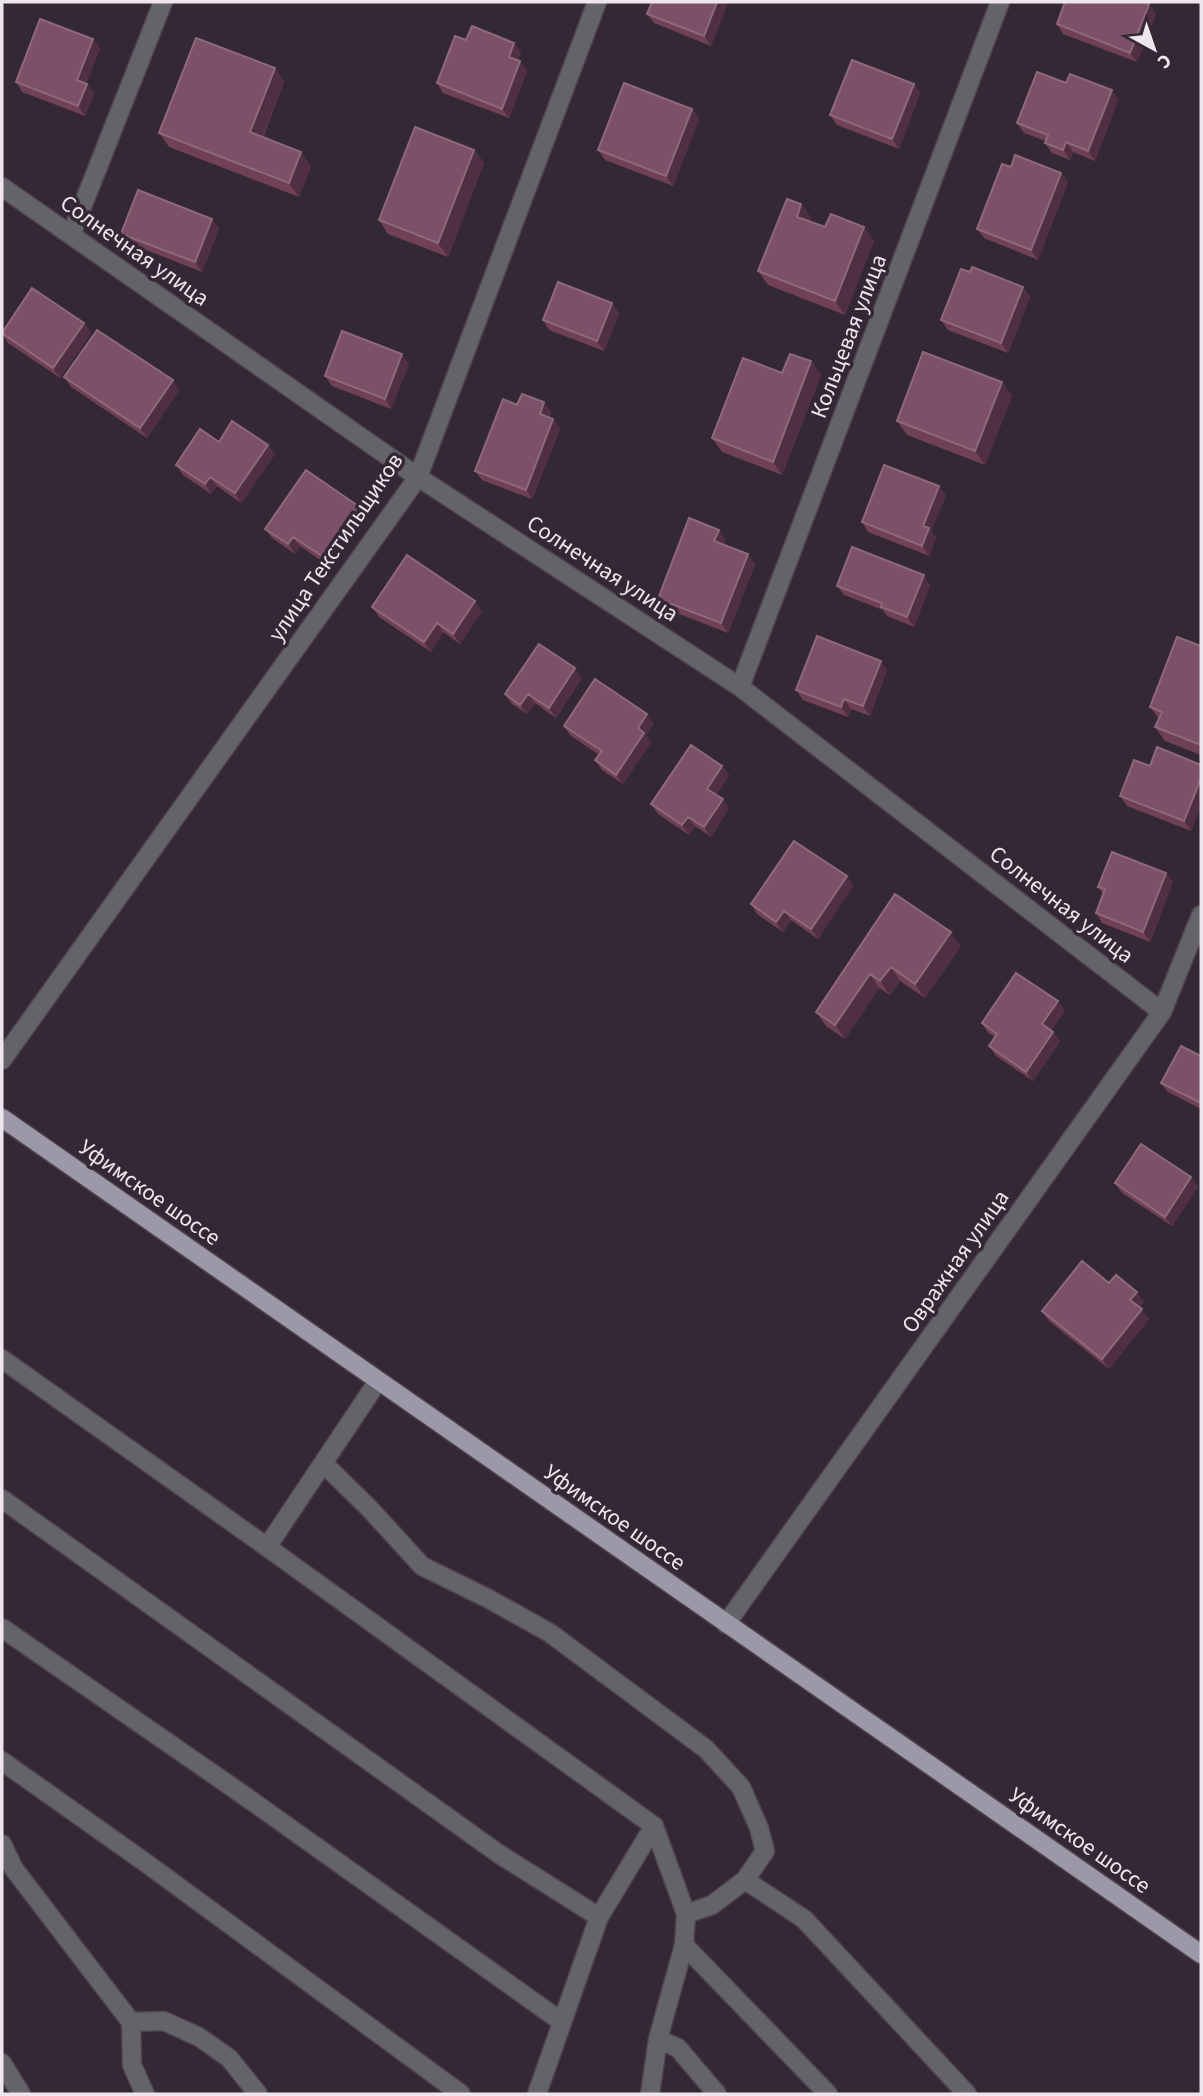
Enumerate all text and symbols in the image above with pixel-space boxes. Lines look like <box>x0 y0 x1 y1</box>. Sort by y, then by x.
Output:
north arrow <box>1119 14 1189 84</box>
text: С <box>1151 47 1177 75</box>
street label: Солнечная улица <box>53 187 216 314</box>
street label: Кольцевая улица <box>802 249 895 423</box>
street label: улица Текстильщиков <box>260 446 411 648</box>
street label: Солнечная улица <box>520 507 685 630</box>
street label: Солнечная улица <box>983 837 1141 971</box>
street label: Уфимское шоссе <box>72 1131 227 1254</box>
street label: Овражная улица <box>894 1183 1017 1340</box>
street label: Уфимское шоссе <box>537 1456 692 1579</box>
street label: Уфимское шоссе <box>1002 1779 1157 1902</box>

